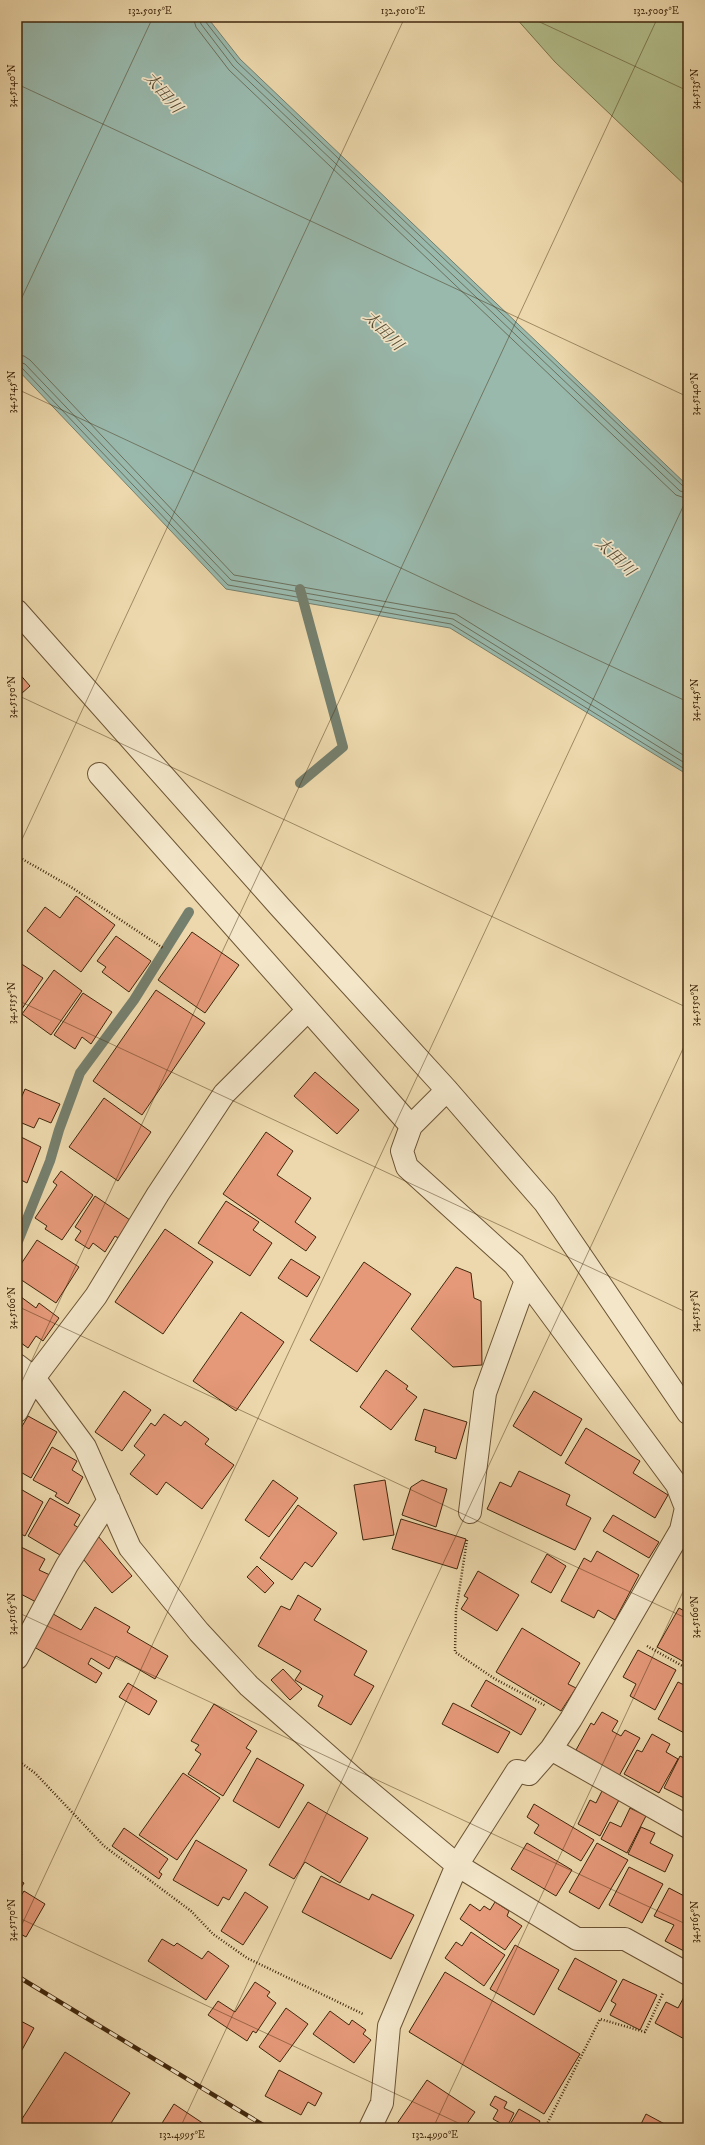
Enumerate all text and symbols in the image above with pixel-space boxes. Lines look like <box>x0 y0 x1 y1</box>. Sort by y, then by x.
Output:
text: 132.5015°E <box>128 5 172 17</box>
text: 132.5010°E <box>381 5 425 17</box>
text: 132.5005°E <box>633 5 679 17</box>
text: 34.5140°N <box>6 64 18 108</box>
water label: 太田川 <box>140 68 188 119</box>
text: 34.5135°N <box>689 69 701 109</box>
water label: 太田川 <box>359 307 409 356</box>
text: 34.5145°N <box>6 371 18 413</box>
text: 34.5140°N <box>689 372 701 416</box>
water label: 太田川 <box>591 533 641 582</box>
text: 34.5150°N <box>6 676 18 718</box>
text: 34.5145°N <box>689 679 701 721</box>
text: 34.5155°N <box>6 982 18 1024</box>
text: 34.5150°N <box>689 984 701 1026</box>
text: 34.5160°N <box>6 1287 18 1329</box>
text: 34.5155°N <box>689 1290 701 1332</box>
text: 34.5165°N <box>6 1593 18 1635</box>
text: 34.5160°N <box>689 1596 701 1638</box>
text: 34.5170°N <box>6 1899 18 1941</box>
text: 34.5165°N <box>689 1901 701 1943</box>
text: 132.4995°E <box>159 2129 205 2141</box>
text: 132.4990°E <box>412 2129 458 2141</box>

